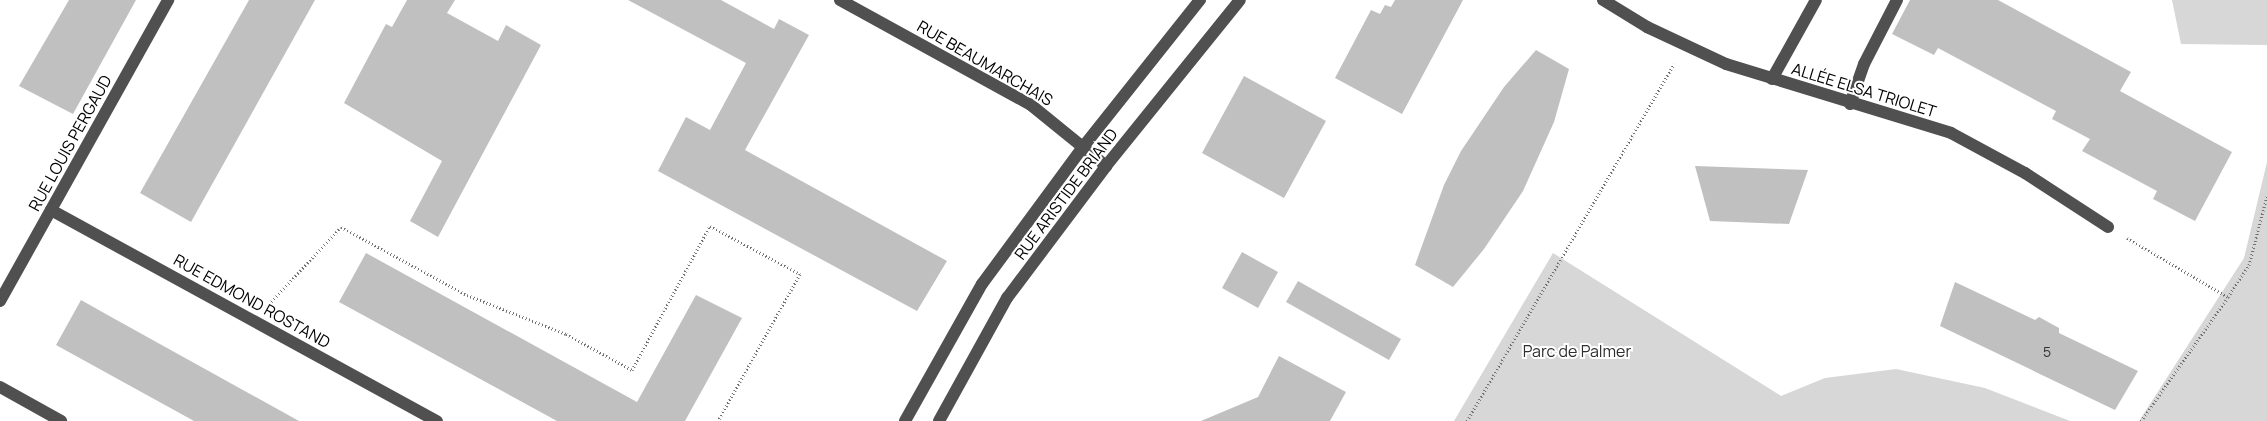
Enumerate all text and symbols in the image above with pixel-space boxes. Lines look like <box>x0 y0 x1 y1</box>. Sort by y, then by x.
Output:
street label: RUE BEAUMARCHAIS <box>914 16 1056 110</box>
street label: ALLÉE ELSA TRIOLET <box>1789 59 1939 121</box>
street label: RUE LOUIS PERGAUD <box>25 72 115 214</box>
street label: RUE ARISTIDE BRIAND <box>1010 125 1122 263</box>
street label: RUE EDMOND ROSTAND <box>170 250 334 352</box>
park label: Parc de Palmer <box>1523 341 1631 361</box>
house number: 5 <box>2043 344 2051 360</box>

